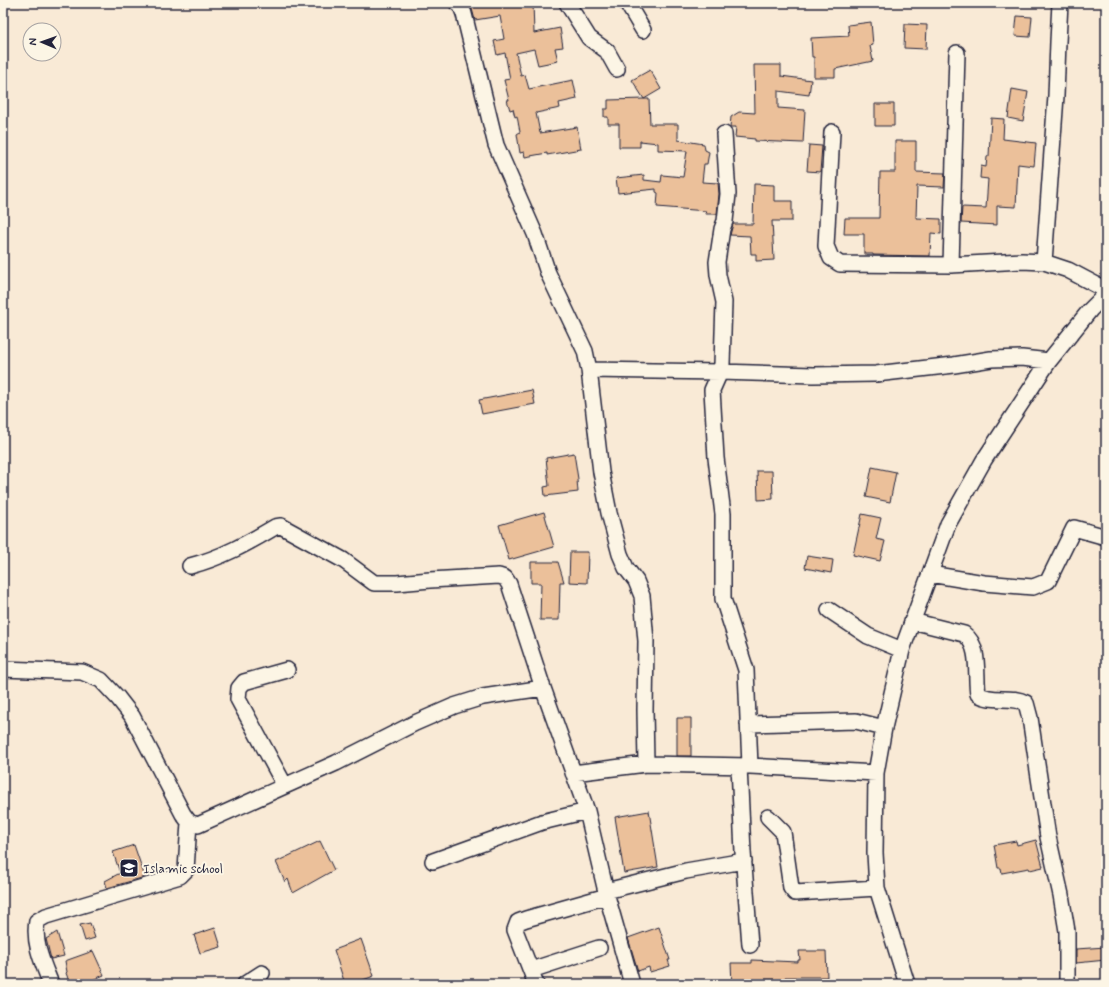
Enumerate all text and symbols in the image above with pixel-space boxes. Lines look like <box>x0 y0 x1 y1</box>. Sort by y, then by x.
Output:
north arrow <box>22 22 62 62</box>
text: N <box>26 38 40 46</box>
school or university icon: Islamic school <box>118 857 140 879</box>
place label: Islamic school <box>143 861 223 878</box>

